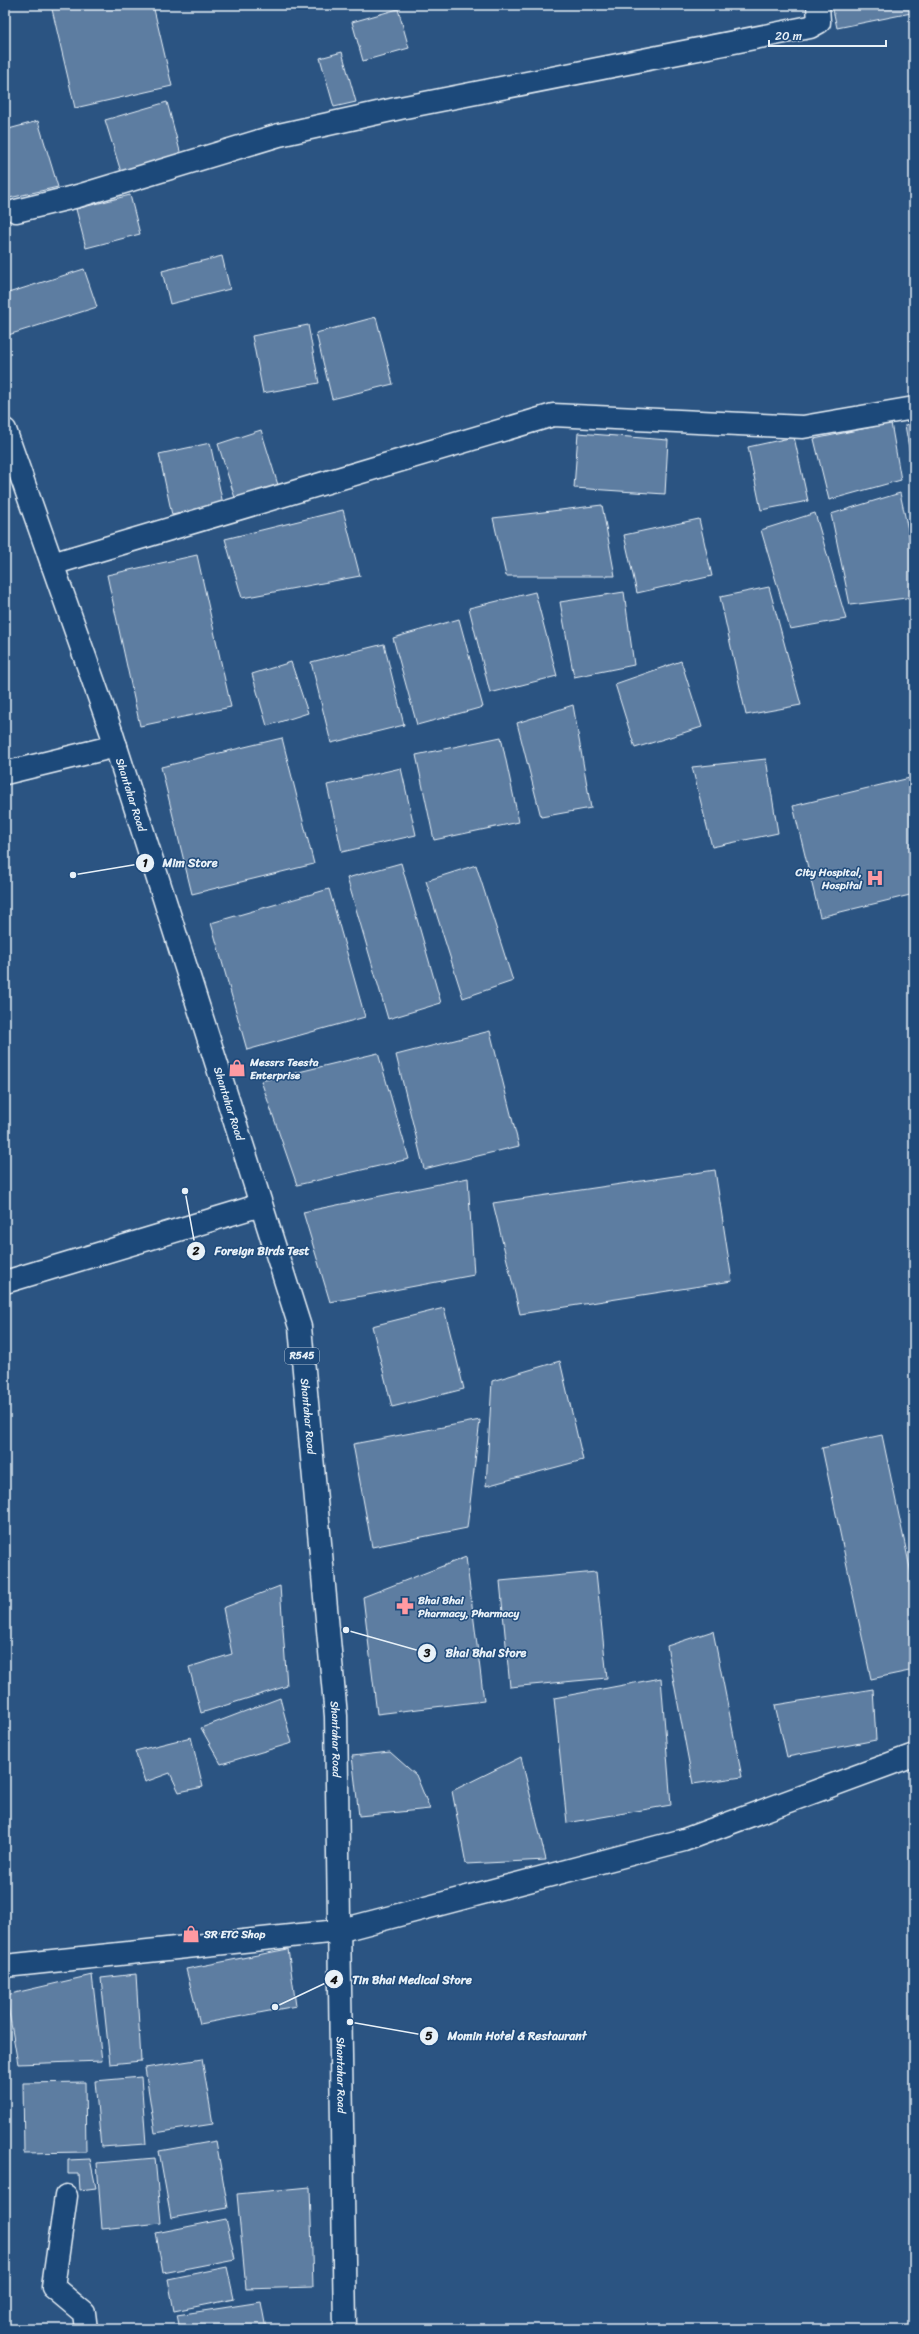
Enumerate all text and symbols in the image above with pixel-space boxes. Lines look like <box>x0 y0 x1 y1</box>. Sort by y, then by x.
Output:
scale bar <box>769 22 886 48</box>
text: 20 m <box>775 25 802 47</box>
street label: Shantahar Road <box>111 755 152 835</box>
callout: Mim Store <box>135 851 226 875</box>
text: 1 <box>142 852 148 874</box>
text: Mim Store <box>161 852 218 874</box>
place label: City Hospital, Hospital <box>795 863 863 895</box>
hospital icon: City Hospital, Hospital <box>865 868 885 888</box>
place label: Messrs Teesta Enterprise <box>249 1053 319 1085</box>
shop icon: Messrs Teesta Enterprise <box>227 1058 247 1078</box>
street label: Shantahar Road <box>209 1064 250 1144</box>
callout: Foreign Birds Test <box>186 1239 317 1263</box>
text: 2 <box>192 1240 200 1262</box>
text: Foreign Birds Test <box>213 1240 310 1262</box>
road number: R545 <box>285 1348 319 1364</box>
street label: Shantahar Road <box>295 1377 321 1456</box>
place label: Bhai Bhai Pharmacy, Pharmacy <box>418 1591 519 1623</box>
pharmacy icon: Bhai Bhai Pharmacy, Pharmacy <box>395 1596 415 1616</box>
callout: Bhai Bhai Store <box>417 1641 535 1665</box>
text: 3 <box>423 1642 431 1664</box>
text: Bhai Bhai Store <box>446 1642 527 1664</box>
street label: Shantahar Road <box>325 1700 346 1779</box>
shop icon: SR ETC Shop <box>181 1924 201 1944</box>
place label: SR ETC Shop <box>203 1925 265 1944</box>
callout: Tin Bhai Medical Store <box>324 1967 480 1991</box>
text: 4 <box>329 1969 338 1991</box>
text: Tin Bhai Medical Store <box>352 1969 473 1991</box>
callout: Momin Hotel & Restaurant <box>419 2024 595 2048</box>
text: 5 <box>425 2025 433 2047</box>
text: Momin Hotel & Restaurant <box>446 2025 588 2047</box>
street label: Shantahar Road <box>331 2037 351 2114</box>

